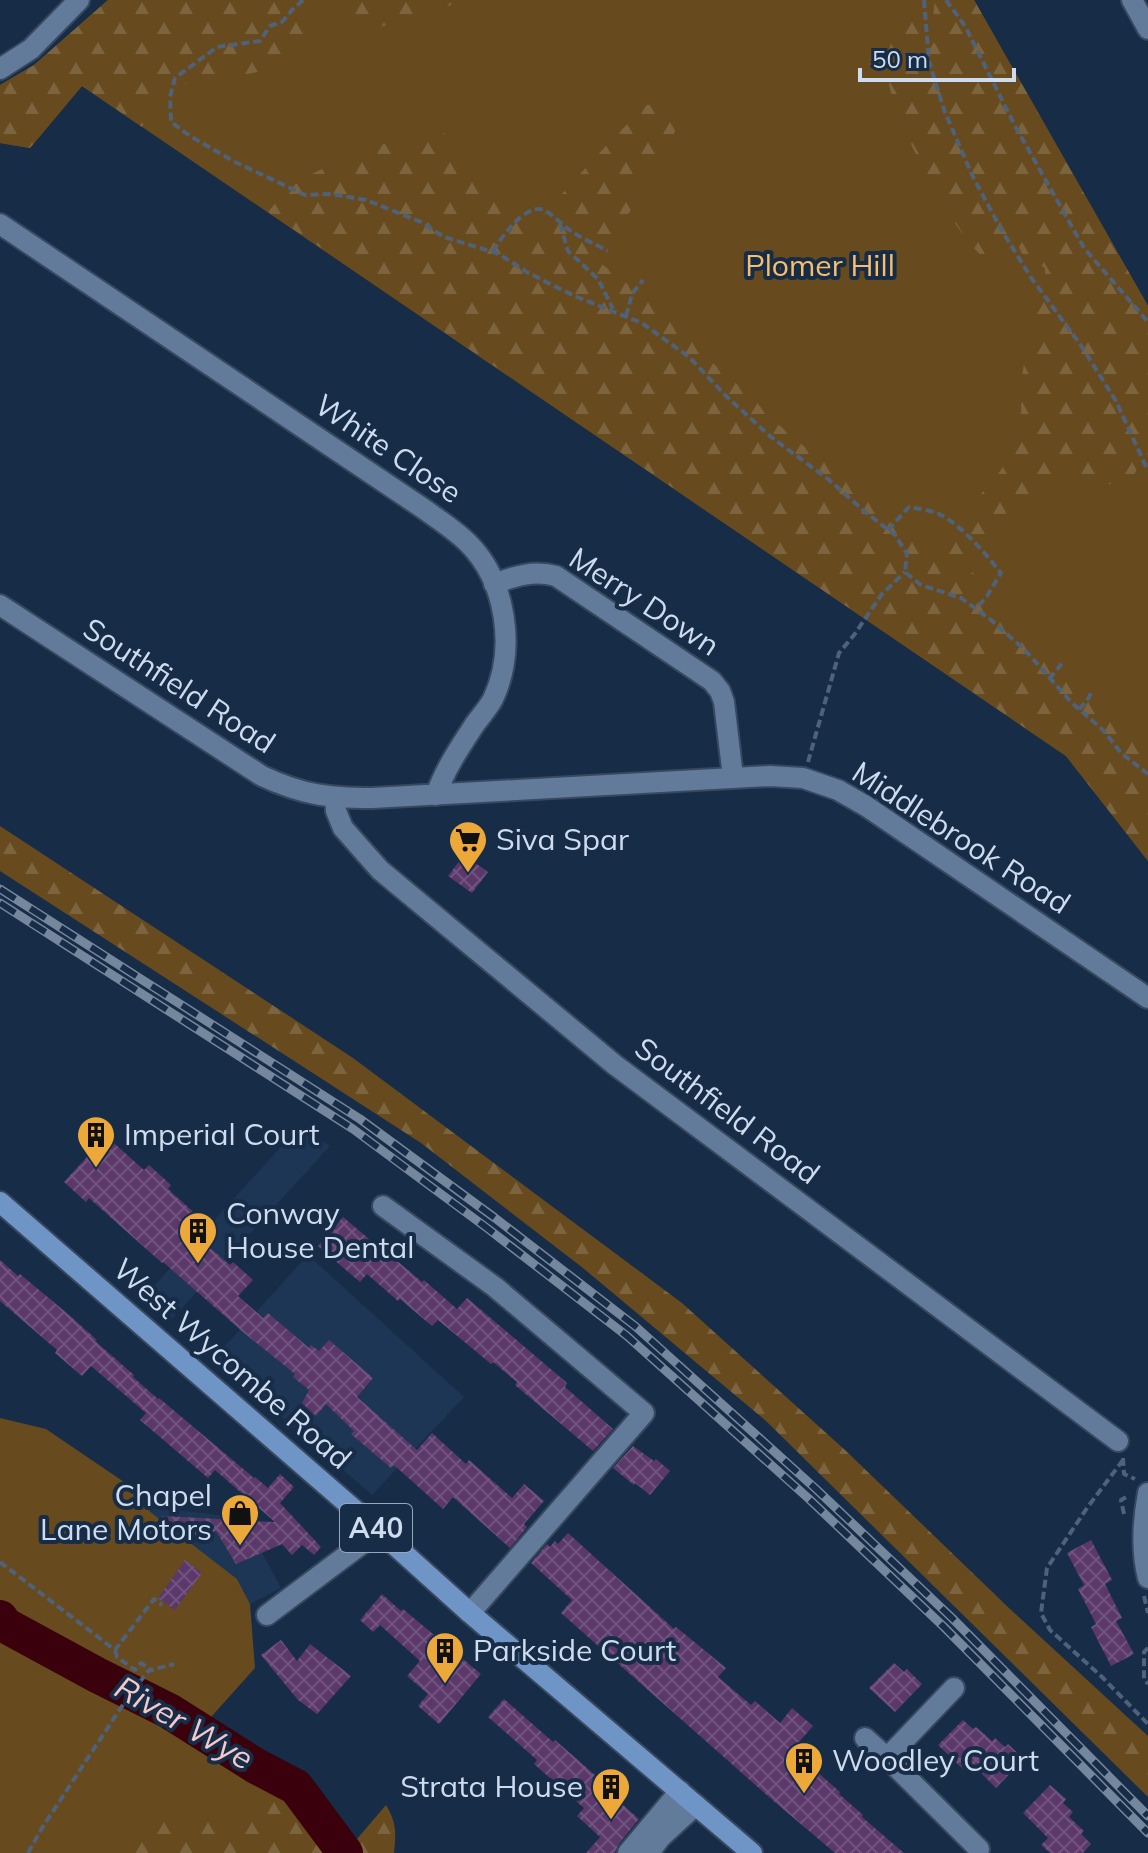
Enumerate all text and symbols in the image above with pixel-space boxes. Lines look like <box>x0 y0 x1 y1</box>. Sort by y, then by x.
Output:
scale bar <box>860 32 1014 82</box>
text: 50 m <box>872 44 928 74</box>
park label: Plomer Hill <box>745 246 895 284</box>
street label: White Close <box>308 385 469 511</box>
street label: Merry Down <box>562 539 727 664</box>
street label: Southfield Road <box>76 609 283 761</box>
street label: Middlebrook Road <box>845 753 1078 922</box>
supermarket icon: Siva Spar <box>447 819 489 874</box>
place label: Siva Spar <box>496 820 629 858</box>
street label: Southfield Road <box>628 1028 827 1192</box>
building icon: Imperial Court <box>75 1114 117 1169</box>
place label: Imperial Court <box>124 1115 320 1153</box>
place label: Conway House Dental <box>226 1194 414 1266</box>
building icon: Conway House Dental <box>177 1210 219 1265</box>
street label: West Wycombe Road <box>106 1250 359 1477</box>
place label: Chapel Lane Motors <box>40 1476 212 1548</box>
shop icon: Chapel Lane Motors <box>219 1492 261 1547</box>
road number: A40 <box>340 1504 412 1552</box>
building icon: Parkside Court <box>424 1630 466 1685</box>
place label: Parkside Court <box>473 1631 676 1669</box>
water label: River Wye <box>108 1667 261 1778</box>
building icon: Woodley Court <box>783 1740 825 1795</box>
place label: Woodley Court <box>832 1741 1039 1779</box>
building icon: Strata House <box>590 1766 632 1821</box>
place label: Strata House <box>400 1767 583 1805</box>

